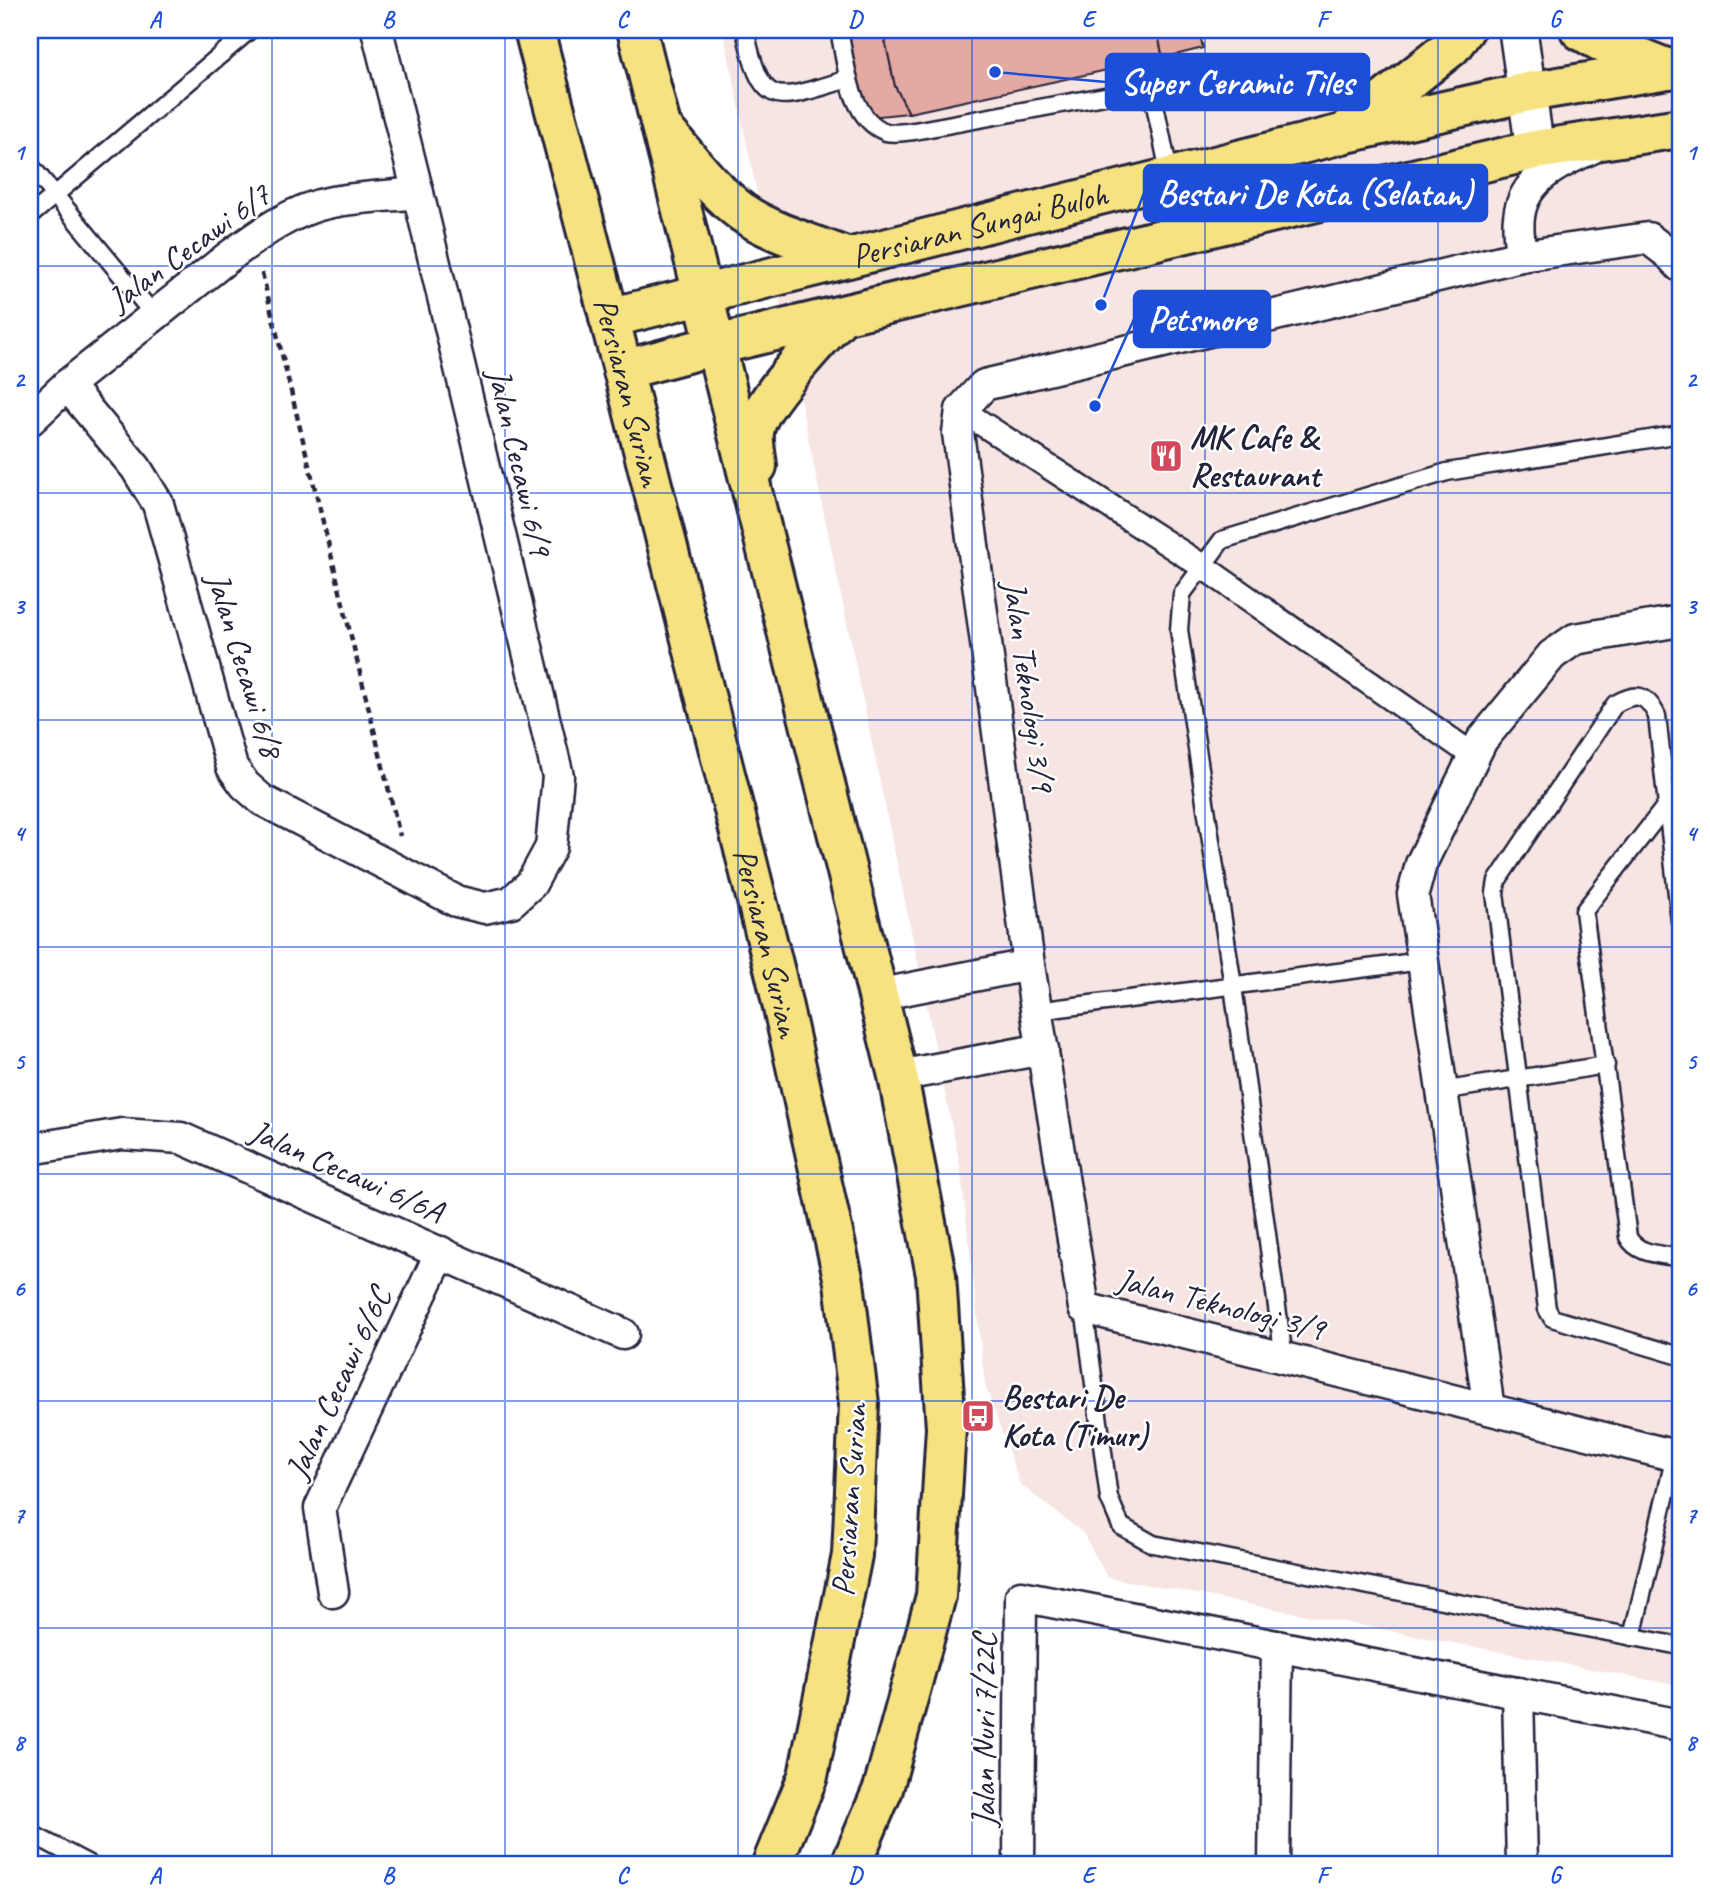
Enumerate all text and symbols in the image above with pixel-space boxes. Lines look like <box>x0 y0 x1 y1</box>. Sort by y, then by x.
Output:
text: A <box>149 5 163 34</box>
text: B <box>382 5 396 34</box>
text: C <box>617 5 631 34</box>
text: D <box>848 5 864 34</box>
text: E <box>1082 5 1098 34</box>
text: F <box>1317 5 1333 34</box>
text: G <box>1549 5 1564 34</box>
callout: Super Ceramic Tiles <box>1106 54 1369 110</box>
text: Super Ceramic Tiles <box>1120 60 1358 105</box>
text: 1 <box>14 138 27 167</box>
text: 1 <box>1686 138 1699 167</box>
callout: Bestari De Kota (Selatan) <box>1144 165 1487 221</box>
text: Bestari De Kota (Selatan) <box>1157 171 1475 216</box>
street label: Persiaran Sungai Buloh <box>848 172 1113 277</box>
street label: Jalan Cecawi 6/7 <box>98 173 280 321</box>
callout: Petsmore <box>1134 291 1270 347</box>
street label: Persiaran Surian <box>584 293 673 493</box>
text: Petsmore <box>1148 297 1258 342</box>
street label: Jalan Cecawi 6/9 <box>478 362 563 563</box>
text: 2 <box>14 365 27 394</box>
text: 2 <box>1686 365 1699 394</box>
place label: MK Cafe & Restaurant <box>1190 416 1324 496</box>
restaurant icon: MK Cafe & Restaurant <box>1147 437 1185 475</box>
street label: Jalan Cecawi 6/8 <box>196 566 294 765</box>
street label: Jalan Teknologi 3/9 <box>993 576 1065 797</box>
text: 3 <box>14 592 27 621</box>
text: 3 <box>1686 592 1699 621</box>
text: 4 <box>14 819 27 848</box>
text: 4 <box>1686 819 1699 848</box>
street label: Persiaran Surian <box>724 844 810 1043</box>
text: 5 <box>14 1047 26 1076</box>
text: 5 <box>1686 1047 1698 1076</box>
street label: Jalan Cecawi 6/6A <box>242 1109 452 1233</box>
street label: Jalan Teknologi 3/9 <box>1111 1257 1332 1351</box>
text: 6 <box>14 1274 27 1303</box>
text: 6 <box>1686 1274 1699 1303</box>
street label: Jalan Cecawi 6/6C <box>275 1278 402 1487</box>
place label: Bestari De Kota (Timur) <box>1002 1376 1150 1456</box>
bus stop icon: Bestari De Kota (Timur) <box>959 1397 997 1435</box>
street label: Persiaran Surian <box>821 1400 877 1598</box>
text: 7 <box>14 1501 27 1530</box>
text: 7 <box>1686 1501 1699 1530</box>
street label: Jalan Nuri 7/22C <box>963 1630 1005 1829</box>
text: 8 <box>14 1728 27 1757</box>
text: 8 <box>1686 1728 1699 1757</box>
text: A <box>149 1861 163 1890</box>
text: B <box>382 1861 396 1890</box>
text: C <box>617 1861 631 1890</box>
text: D <box>848 1861 864 1890</box>
text: E <box>1082 1861 1098 1890</box>
text: F <box>1317 1861 1333 1890</box>
text: G <box>1549 1861 1564 1890</box>

